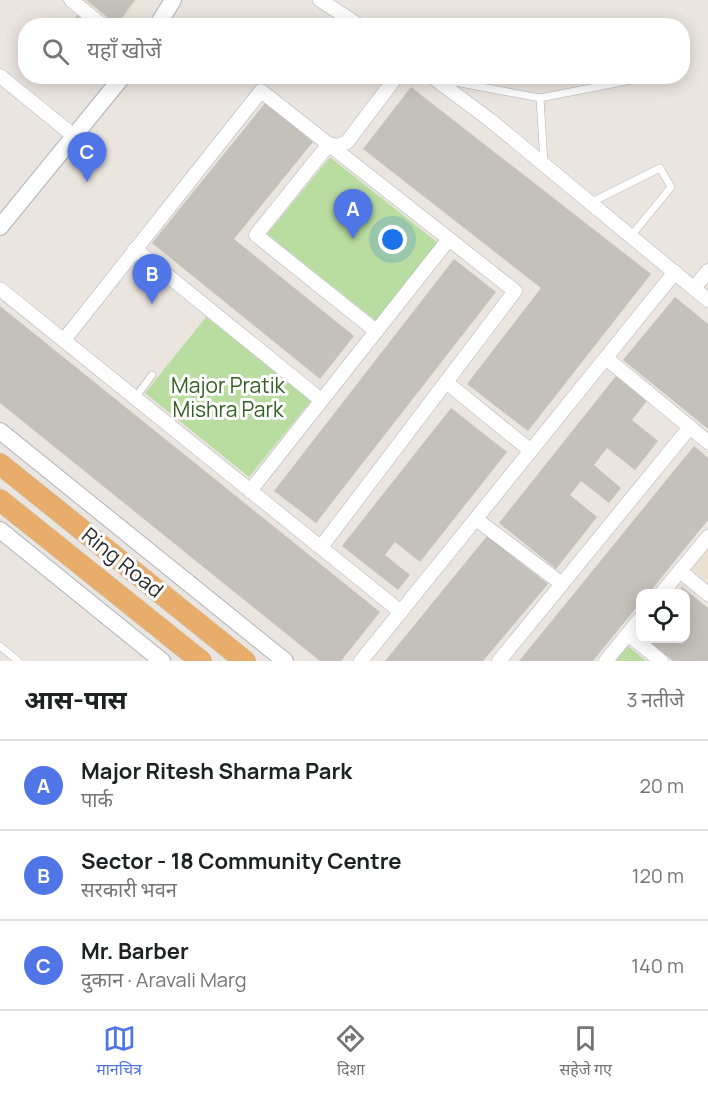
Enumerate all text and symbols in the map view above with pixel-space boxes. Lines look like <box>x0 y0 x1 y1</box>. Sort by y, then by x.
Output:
search box <box>18 18 690 84</box>
icon: search <box>39 35 72 68</box>
text: यहाँ खोजें <box>87 35 162 65</box>
pin: C <box>68 132 106 182</box>
pin: A <box>334 190 372 239</box>
your location <box>378 225 407 254</box>
pin: B <box>132 254 172 304</box>
park label: Major Pratik Mishra Park <box>171 371 286 423</box>
street label: Ring Road <box>76 521 170 603</box>
map controls <box>636 589 690 643</box>
button: locate <box>636 589 690 643</box>
text: आस-पास <box>24 681 127 717</box>
text: 3 नतीजे <box>626 686 684 713</box>
text: Major Ritesh Sharma Park <box>81 756 352 786</box>
text: A <box>37 772 50 799</box>
text: 20 m <box>639 772 684 799</box>
text: पार्क <box>81 786 113 813</box>
text: Sector - 18 Community Centre <box>81 846 401 876</box>
text: B <box>37 862 50 889</box>
text: 120 m <box>632 862 684 889</box>
text: सरकारी भवन <box>81 876 177 903</box>
text: Mr. Barber <box>81 936 189 966</box>
text: C <box>36 952 51 979</box>
text: 140 m <box>631 952 684 979</box>
text: दुकान · Aravali Marg <box>81 966 247 993</box>
tab: मानचित्र <box>96 1022 142 1082</box>
tab: दिशा <box>334 1022 367 1082</box>
tab: सहेजे गए <box>560 1022 612 1082</box>

